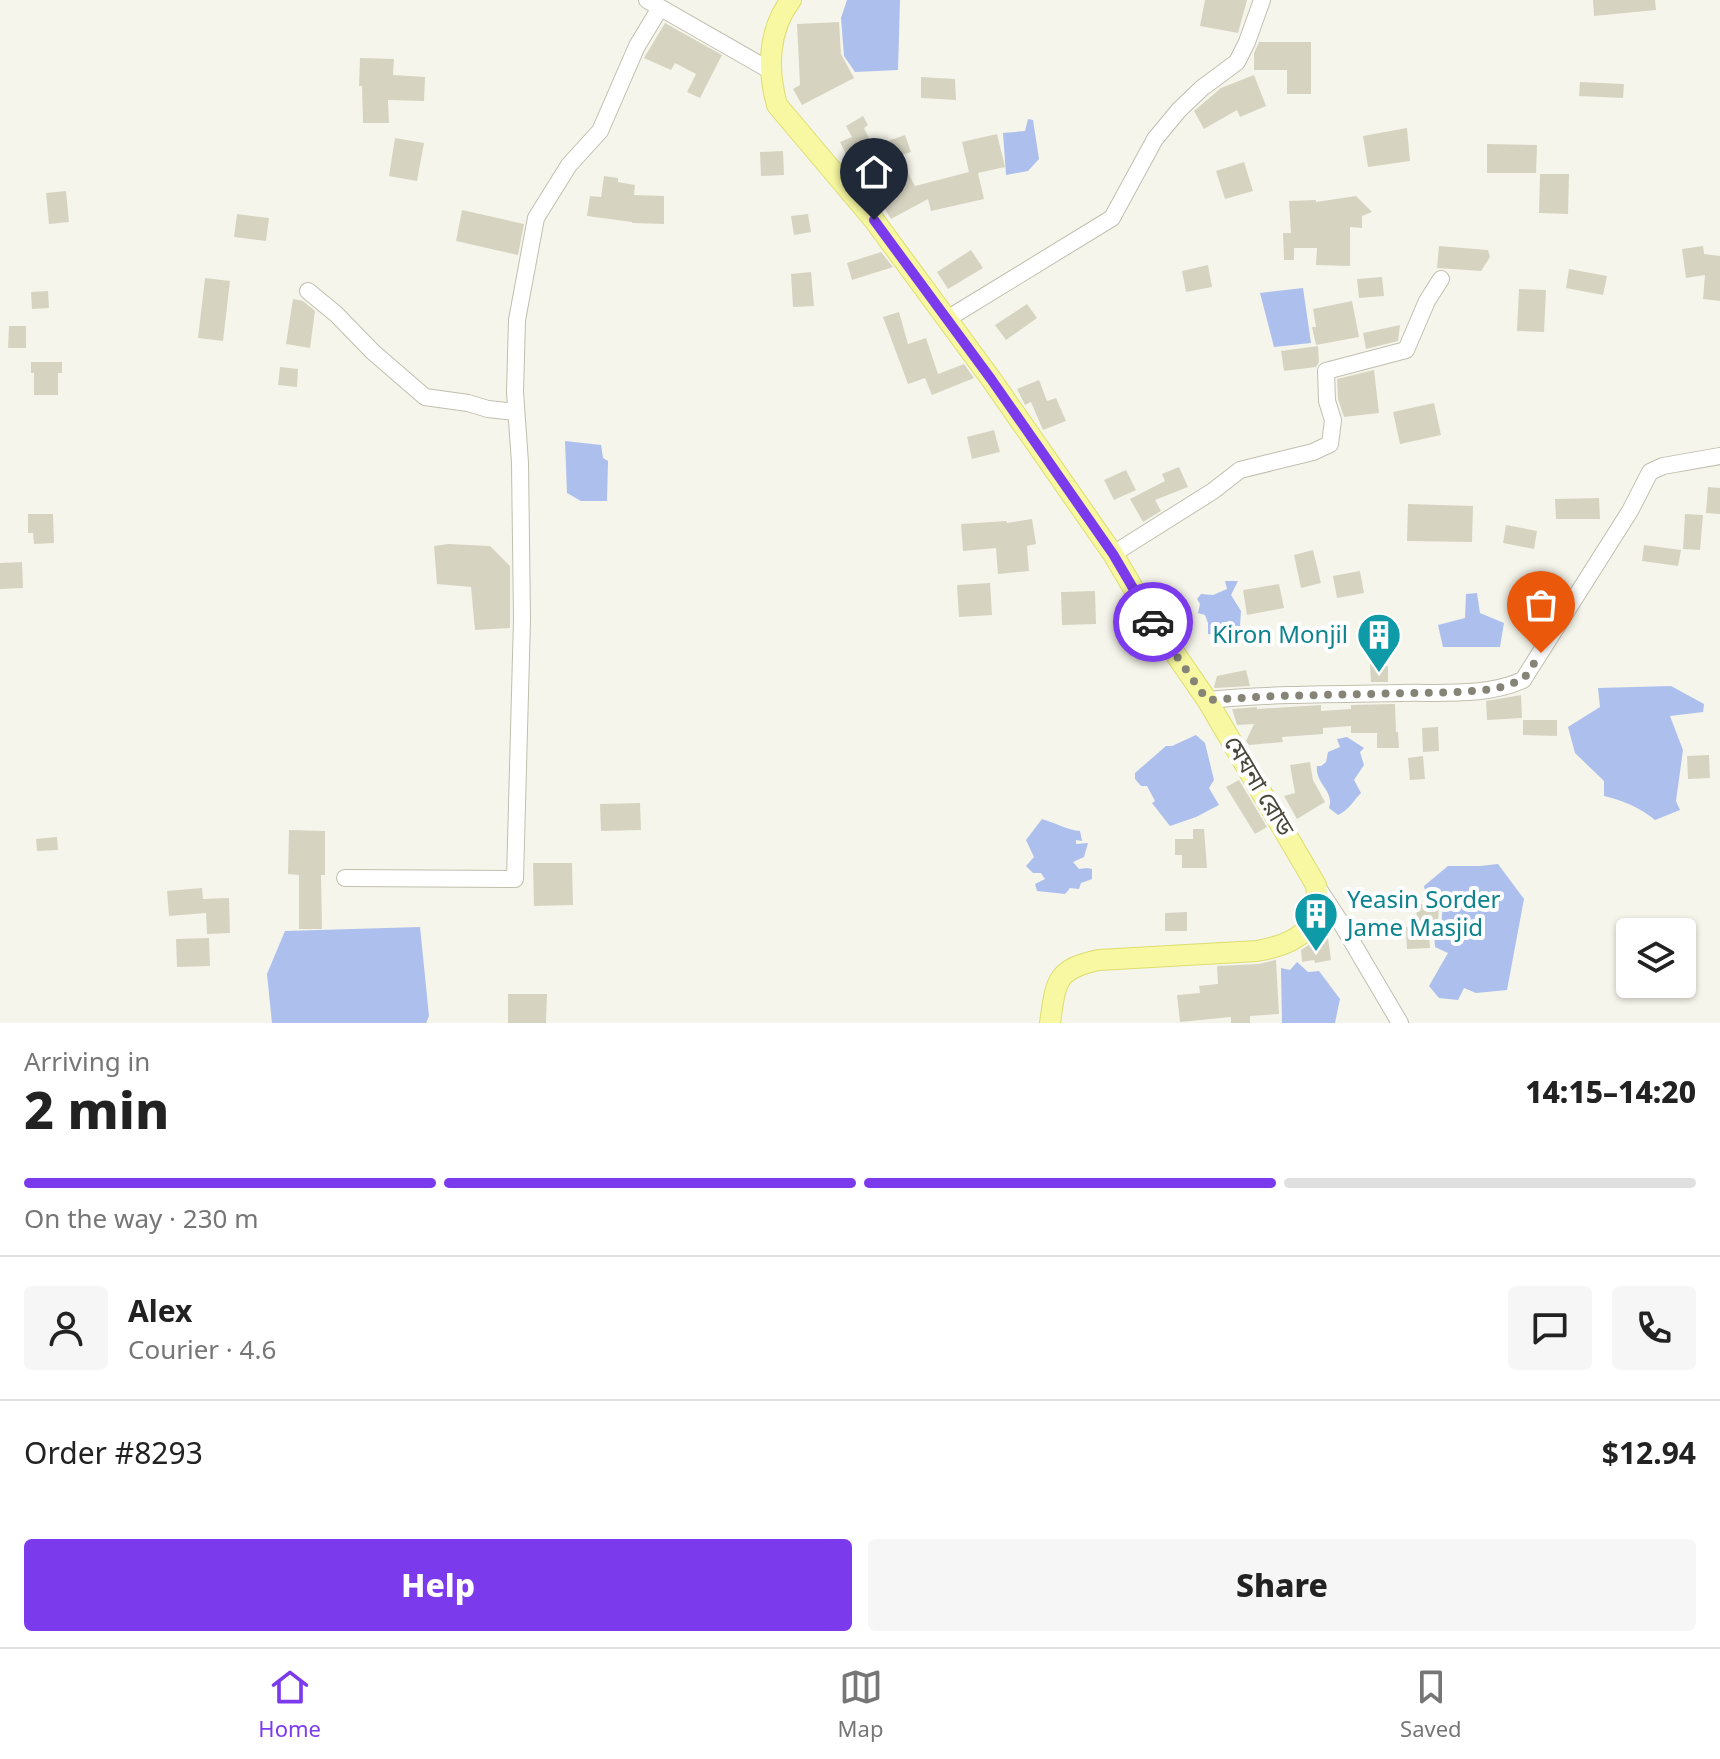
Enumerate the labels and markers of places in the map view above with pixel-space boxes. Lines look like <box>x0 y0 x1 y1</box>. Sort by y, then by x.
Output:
pin <box>840 138 908 220</box>
pin <box>1507 571 1575 653</box>
building icon: Kiron Monjil <box>1355 611 1403 674</box>
place label: Kiron Monjil <box>1212 617 1348 650</box>
place label: Yeasin Sorder Jame Masjid <box>1345 882 1501 943</box>
building icon: Yeasin Sorder Jame Masjid <box>1292 890 1340 953</box>

